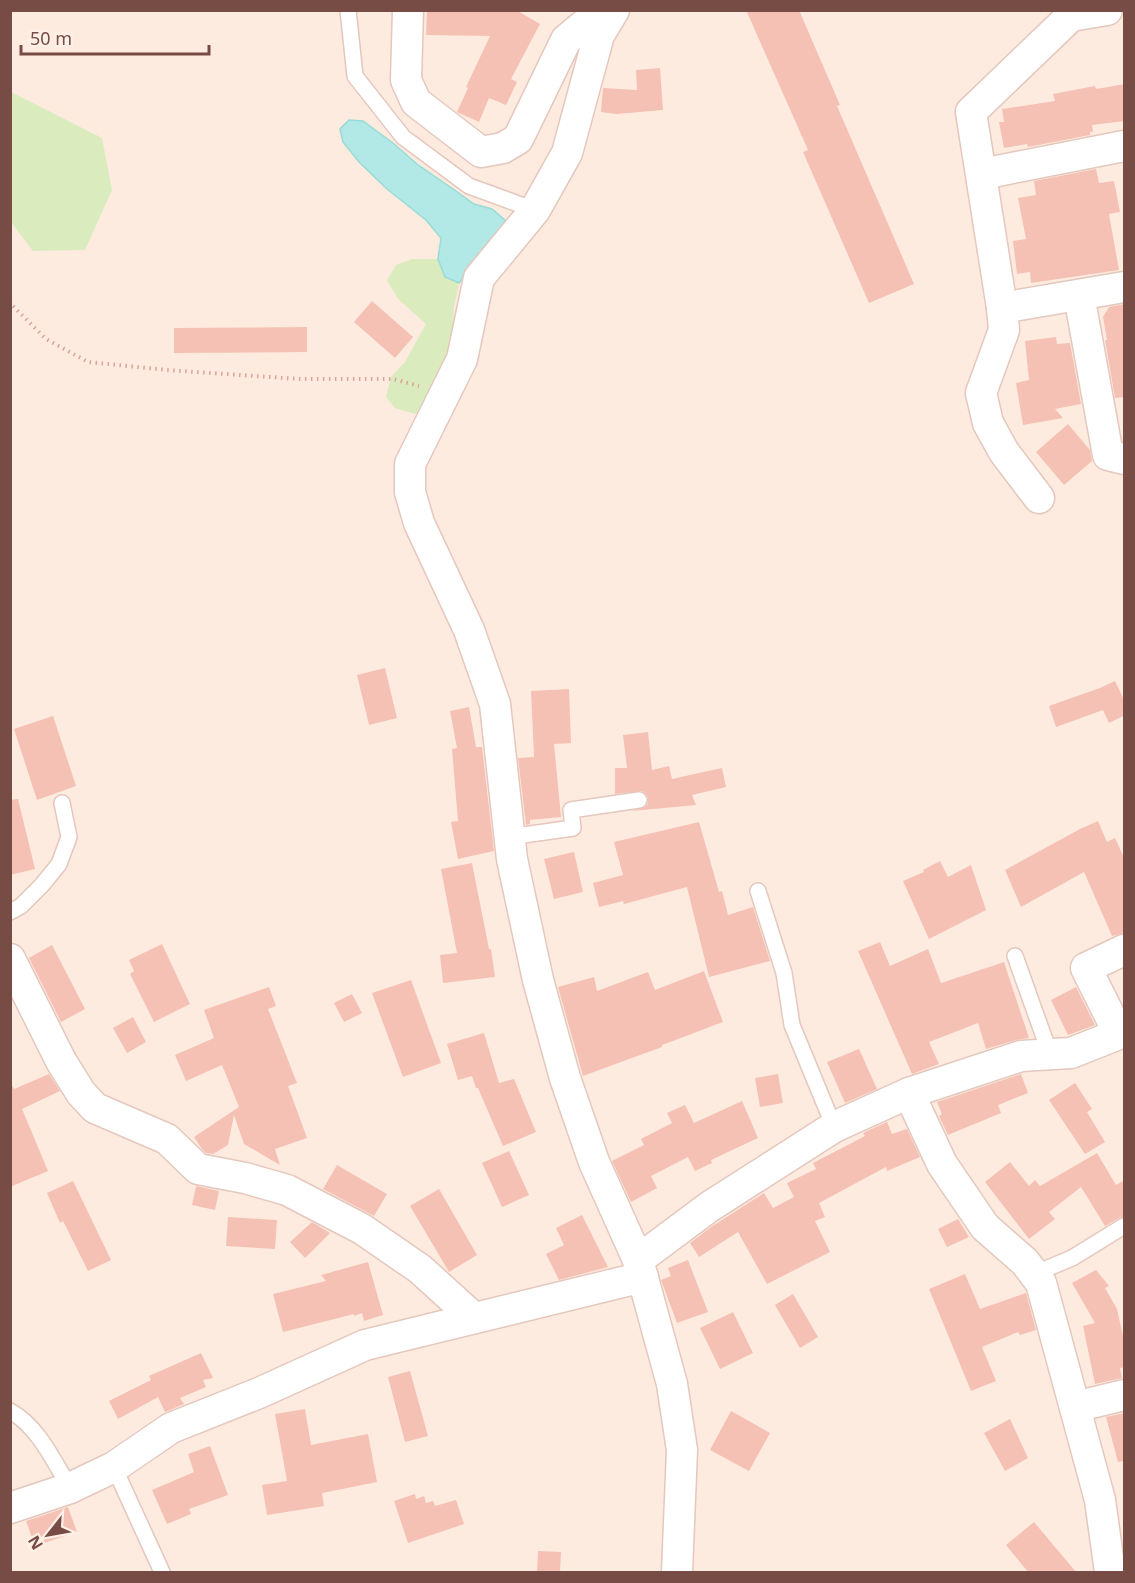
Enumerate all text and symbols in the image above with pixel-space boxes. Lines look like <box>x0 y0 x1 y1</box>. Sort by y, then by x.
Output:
scale bar <box>21 18 208 56</box>
text: 50 m <box>30 26 72 50</box>
north arrow <box>18 1505 78 1565</box>
text: N <box>22 1531 48 1554</box>

